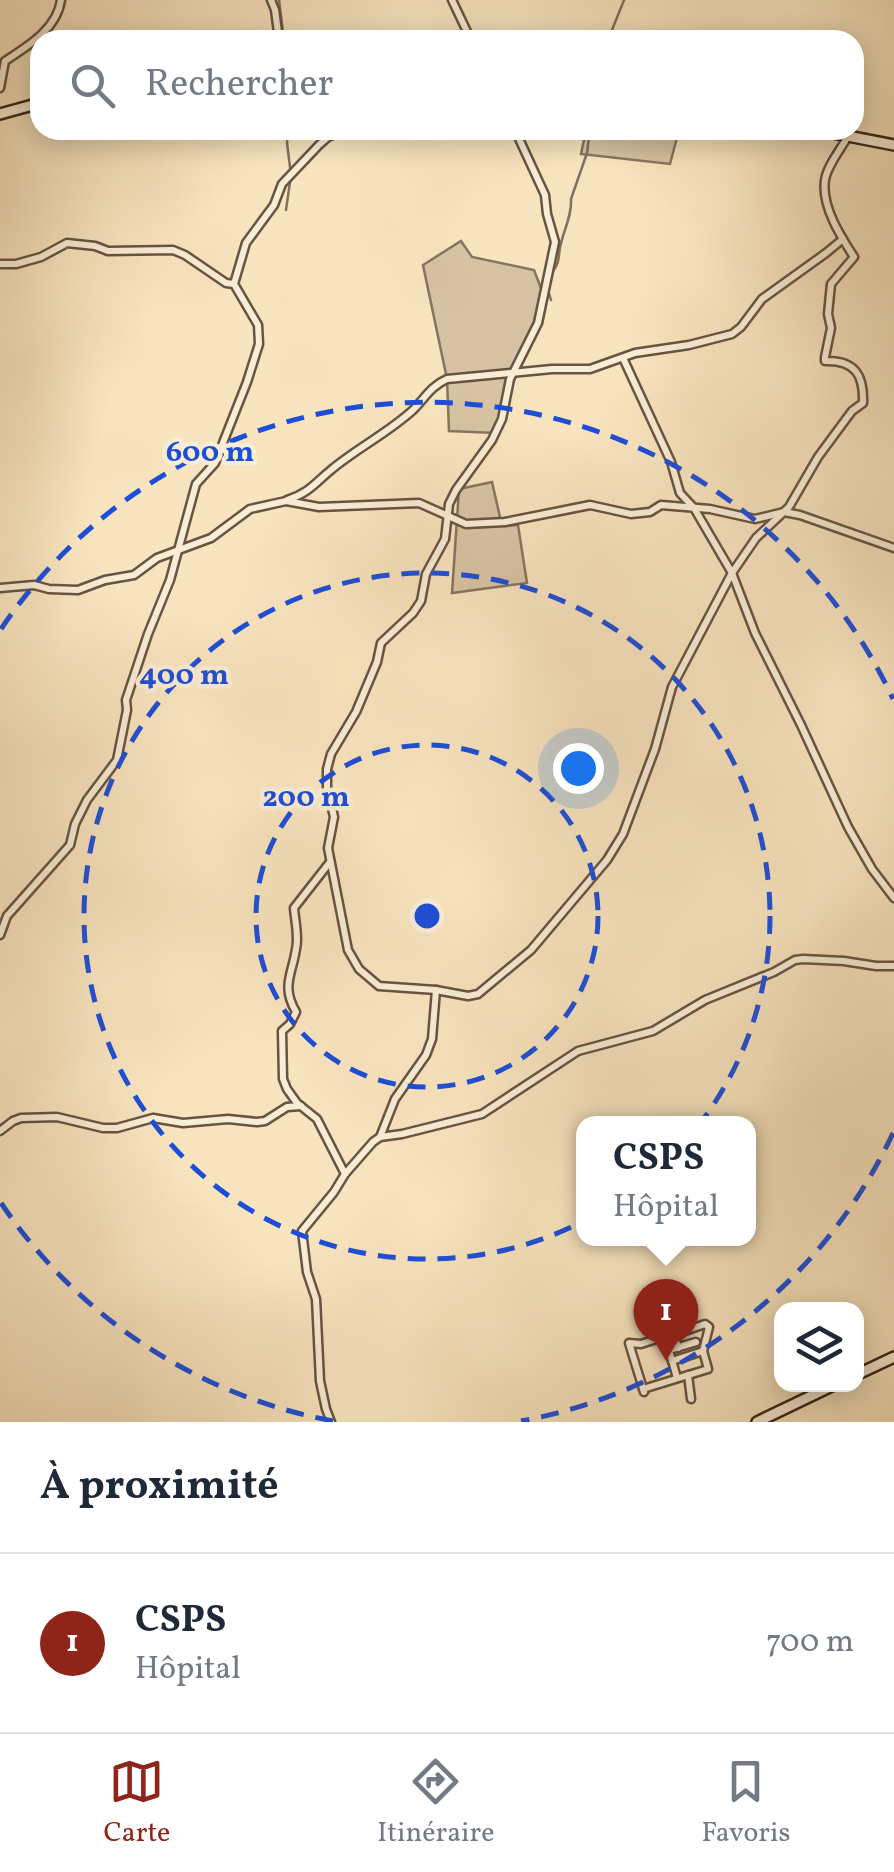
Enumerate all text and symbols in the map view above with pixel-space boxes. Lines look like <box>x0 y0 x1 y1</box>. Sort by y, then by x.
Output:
search box <box>30 30 864 140</box>
icon: search <box>65 58 120 113</box>
text: Rechercher <box>145 59 333 112</box>
text: 600 m <box>166 432 254 474</box>
text: 400 m <box>139 655 229 697</box>
your location <box>553 743 604 794</box>
text: 200 m <box>262 777 350 819</box>
centre of rings <box>409 898 445 934</box>
popup <box>576 1116 756 1246</box>
text: CSPS <box>613 1133 704 1186</box>
text: Hôpital <box>613 1186 719 1230</box>
pin: 1 <box>634 1278 698 1361</box>
map controls <box>774 1302 864 1392</box>
button: layers <box>774 1302 864 1392</box>
text: À proximité <box>40 1458 279 1517</box>
text: CSPS <box>135 1595 226 1648</box>
text: 1 <box>66 1621 79 1665</box>
text: 700 m <box>766 1621 854 1665</box>
text: Hôpital <box>135 1648 241 1692</box>
tab: Carte <box>103 1754 170 1853</box>
tab: Itinéraire <box>377 1754 495 1853</box>
tab: Favoris <box>702 1754 790 1853</box>

